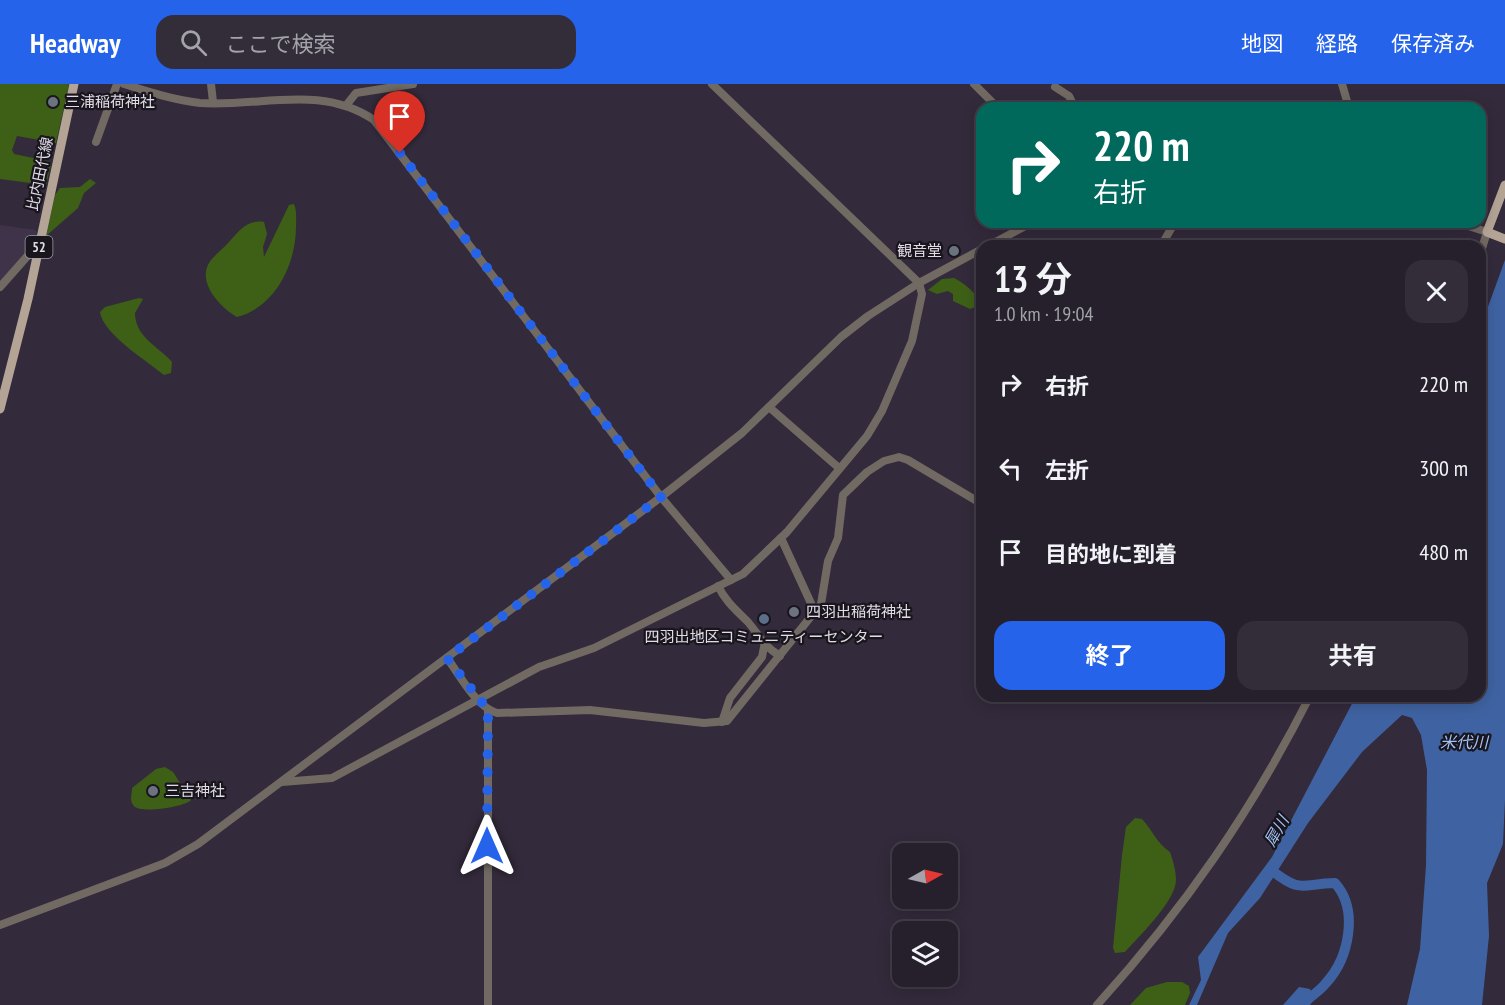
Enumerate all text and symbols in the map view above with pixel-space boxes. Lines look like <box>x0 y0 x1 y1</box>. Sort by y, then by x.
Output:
search box <box>156 15 576 69</box>
text: Headway <box>30 24 120 61</box>
icon: search <box>177 26 210 59</box>
text: ここで検索 <box>225 30 335 58</box>
text: 地図 <box>1241 30 1283 57</box>
text: 経路 <box>1316 30 1358 57</box>
text: 保存済み <box>1391 30 1475 57</box>
pin <box>374 91 425 153</box>
place label: 三浦稲荷神社 <box>65 92 155 111</box>
marker: 三浦稲荷神社 <box>46 95 60 109</box>
icon: arrive <box>383 100 416 133</box>
text: 220 m <box>1093 118 1190 173</box>
icon: right <box>994 126 1072 204</box>
street label: 比内田代線 <box>22 135 57 213</box>
text: 右折 <box>1093 175 1147 209</box>
road number: 52 <box>26 236 52 258</box>
place label: 観音堂 <box>897 241 942 260</box>
marker: 観音堂 <box>947 244 961 258</box>
text: 13 分 <box>994 255 1072 302</box>
button: close <box>1405 260 1468 323</box>
text: 1.0 km · 19:04 <box>994 301 1093 327</box>
icon: right <box>994 368 1027 401</box>
text: 220 m <box>1419 370 1468 398</box>
text: 右折 <box>1045 372 1089 400</box>
icon: left <box>994 452 1027 485</box>
text: 300 m <box>1419 454 1468 482</box>
text: 左折 <box>1045 456 1089 484</box>
icon: arrive <box>994 536 1027 569</box>
text: 480 m <box>1419 538 1468 566</box>
text: 目的地に到着 <box>1045 540 1177 568</box>
place label: 四羽出稲荷神社 <box>806 602 911 621</box>
marker: 四羽出稲荷神社 <box>787 605 801 619</box>
marker: 四羽出地区コミュニティーセンター <box>757 612 771 626</box>
button: 終了 <box>994 621 1225 690</box>
button: 共有 <box>1237 621 1468 690</box>
place label: 四羽出地区コミュニティーセンター <box>644 627 884 646</box>
water label: 米代川 <box>1440 732 1490 752</box>
place label: 三吉神社 <box>165 781 225 800</box>
marker: 三吉神社 <box>146 784 160 798</box>
water label: 犀川 <box>1259 810 1294 850</box>
position arrow <box>455 814 519 878</box>
north arrow <box>892 843 958 909</box>
map controls <box>892 843 958 987</box>
button: layers <box>892 921 958 987</box>

